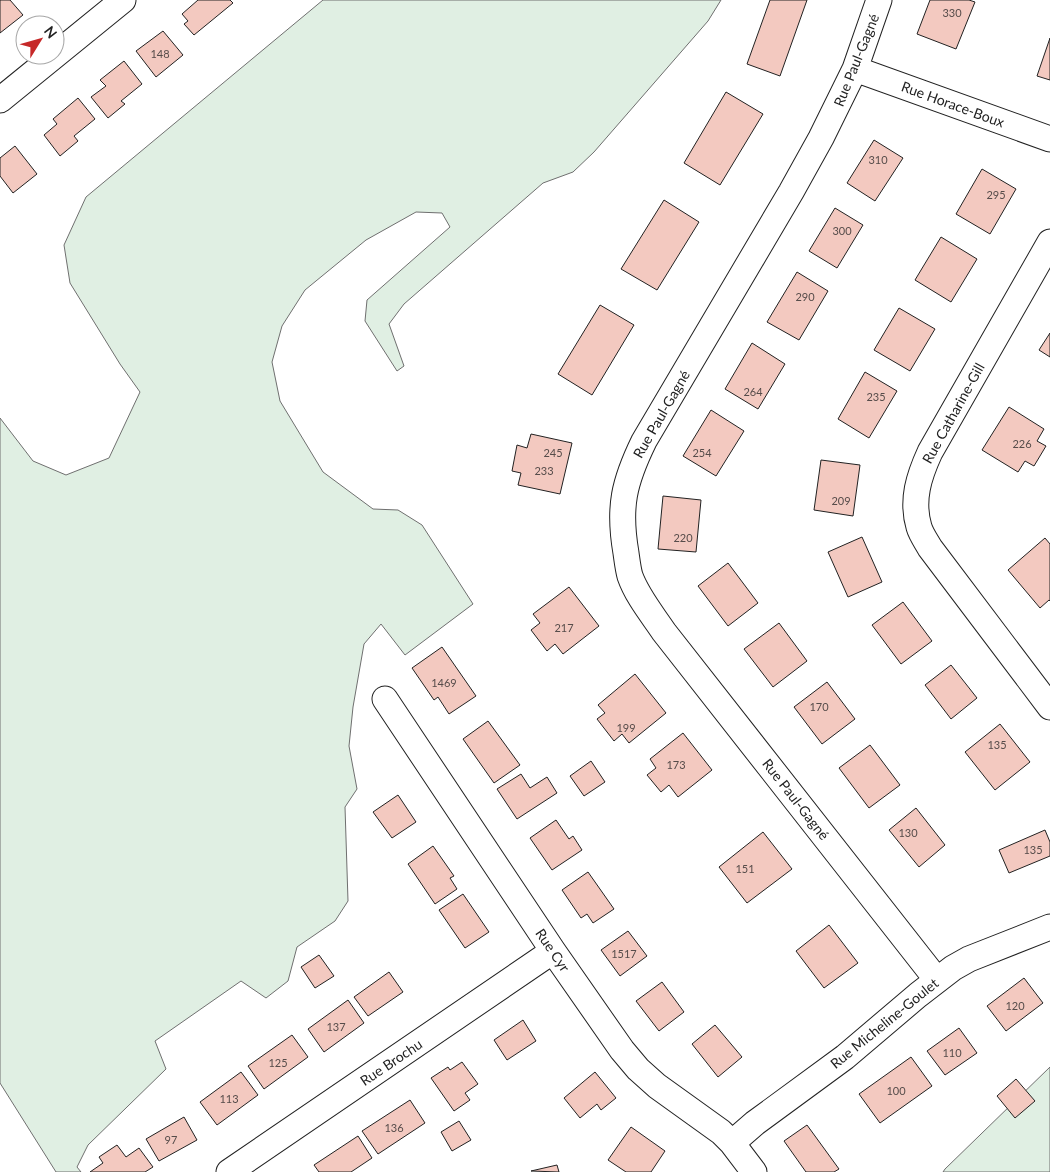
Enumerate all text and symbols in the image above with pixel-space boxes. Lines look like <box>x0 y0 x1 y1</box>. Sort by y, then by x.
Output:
house number: 330 <box>942 6 962 19</box>
street label: Rue Paul-Gagné <box>830 11 882 109</box>
north arrow <box>15 15 65 65</box>
text: N <box>41 22 61 41</box>
house number: 148 <box>150 47 170 60</box>
street label: Rue Horace-Boux <box>899 77 1007 131</box>
house number: 310 <box>868 153 888 166</box>
house number: 295 <box>986 188 1006 201</box>
house number: 300 <box>832 224 852 237</box>
house number: 290 <box>795 290 815 303</box>
street label: Rue Catharine-Gill <box>918 360 988 466</box>
street label: Rue Paul-Gagné <box>629 367 693 461</box>
house number: 264 <box>743 385 763 398</box>
house number: 235 <box>866 390 886 403</box>
house number: 226 <box>1012 437 1032 450</box>
house number: 245 <box>543 446 563 459</box>
house number: 254 <box>692 446 712 459</box>
house number: 233 <box>534 464 554 477</box>
house number: 209 <box>831 494 851 507</box>
house number: 220 <box>673 531 693 544</box>
house number: 217 <box>554 621 574 634</box>
house number: 1469 <box>431 676 457 689</box>
house number: 170 <box>809 700 829 713</box>
house number: 199 <box>616 721 636 734</box>
house number: 135 <box>987 738 1007 751</box>
street label: Rue Paul-Gagné <box>759 755 833 843</box>
house number: 173 <box>666 758 686 771</box>
house number: 130 <box>898 826 918 839</box>
house number: 135 <box>1023 843 1043 856</box>
house number: 151 <box>735 862 755 875</box>
street label: Rue Cyr <box>532 925 574 975</box>
house number: 1517 <box>611 947 637 960</box>
street label: Rue Micheline-Goulet <box>827 974 941 1072</box>
house number: 120 <box>1005 999 1025 1012</box>
house number: 137 <box>326 1020 346 1033</box>
street label: Rue Brochu <box>357 1035 425 1089</box>
house number: 110 <box>942 1046 962 1059</box>
house number: 125 <box>268 1056 288 1069</box>
house number: 100 <box>886 1084 906 1097</box>
house number: 113 <box>219 1092 239 1105</box>
house number: 136 <box>384 1121 404 1134</box>
house number: 97 <box>165 1133 177 1146</box>

